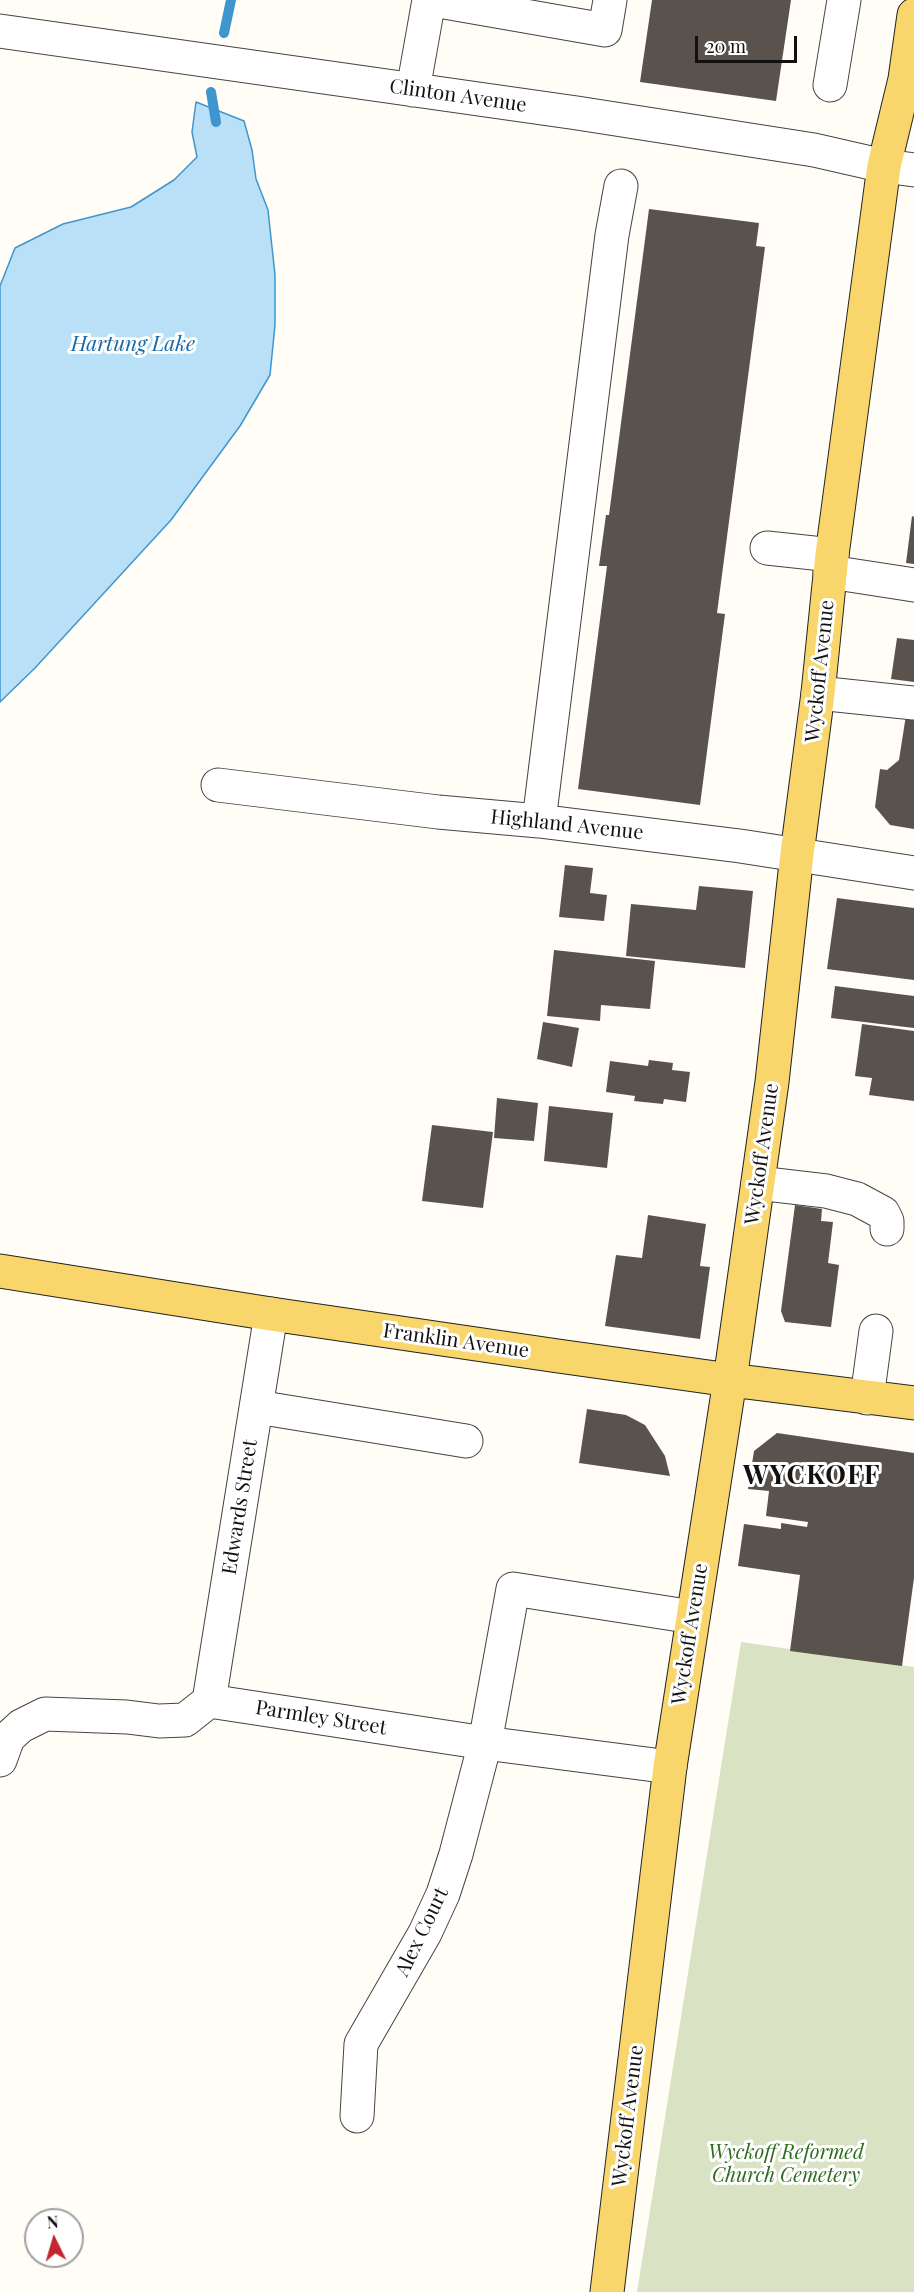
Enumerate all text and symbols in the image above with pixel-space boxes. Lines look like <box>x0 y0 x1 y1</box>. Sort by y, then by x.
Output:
scale bar <box>698 24 800 62</box>
text: 20 m <box>706 34 746 58</box>
street label: Clinton Avenue <box>388 74 528 118</box>
water label: Hartung Lake <box>71 331 195 357</box>
street label: Wyckoff Avenue <box>801 599 839 743</box>
street label: Highland Avenue <box>489 805 645 845</box>
street label: Wyckoff Avenue <box>740 1082 784 1226</box>
street label: Franklin Avenue <box>382 1319 530 1363</box>
street label: Edwards Street <box>217 1438 263 1576</box>
district label: WYCKOFF <box>743 1460 881 1492</box>
street label: Wyckoff Avenue <box>667 1562 713 1706</box>
street label: Parmley Street <box>254 1696 388 1740</box>
street label: Alex Court <box>390 1884 454 1980</box>
street label: Wyckoff Avenue <box>607 2044 649 2188</box>
park label: Wyckoff Reformed Church Cemetery <box>708 2141 864 2188</box>
north arrow <box>24 2208 84 2268</box>
text: N <box>46 2211 59 2233</box>

